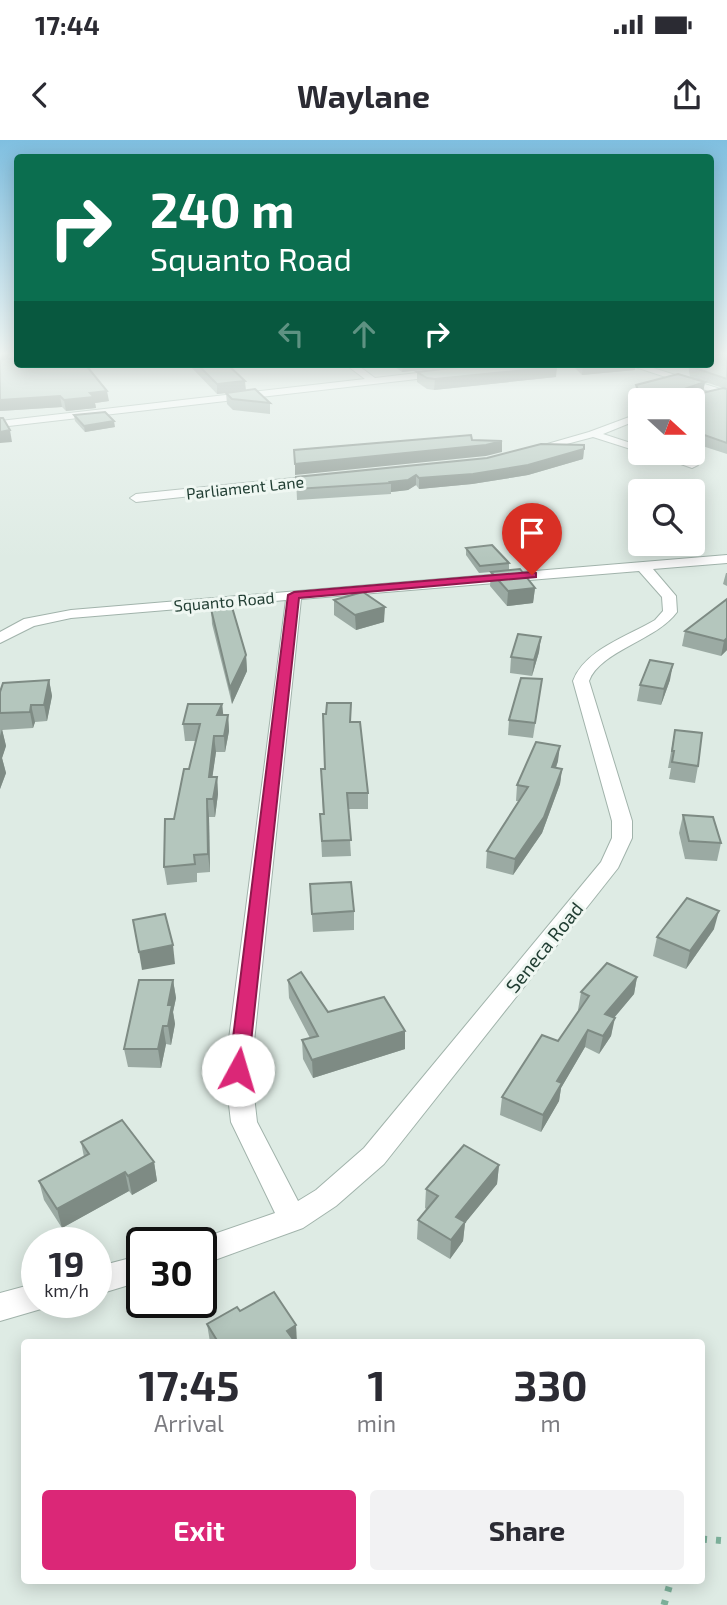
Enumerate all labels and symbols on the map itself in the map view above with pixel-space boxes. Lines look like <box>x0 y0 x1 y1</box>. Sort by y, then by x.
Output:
north arrow <box>628 388 705 466</box>
street label: Parliament Lane <box>185 471 305 503</box>
pin <box>502 503 562 575</box>
street label: Squanto Road <box>173 587 275 615</box>
street label: Seneca Road <box>501 897 587 997</box>
position arrow <box>201 1033 275 1107</box>
speed limit sign: 30 <box>126 1227 217 1318</box>

